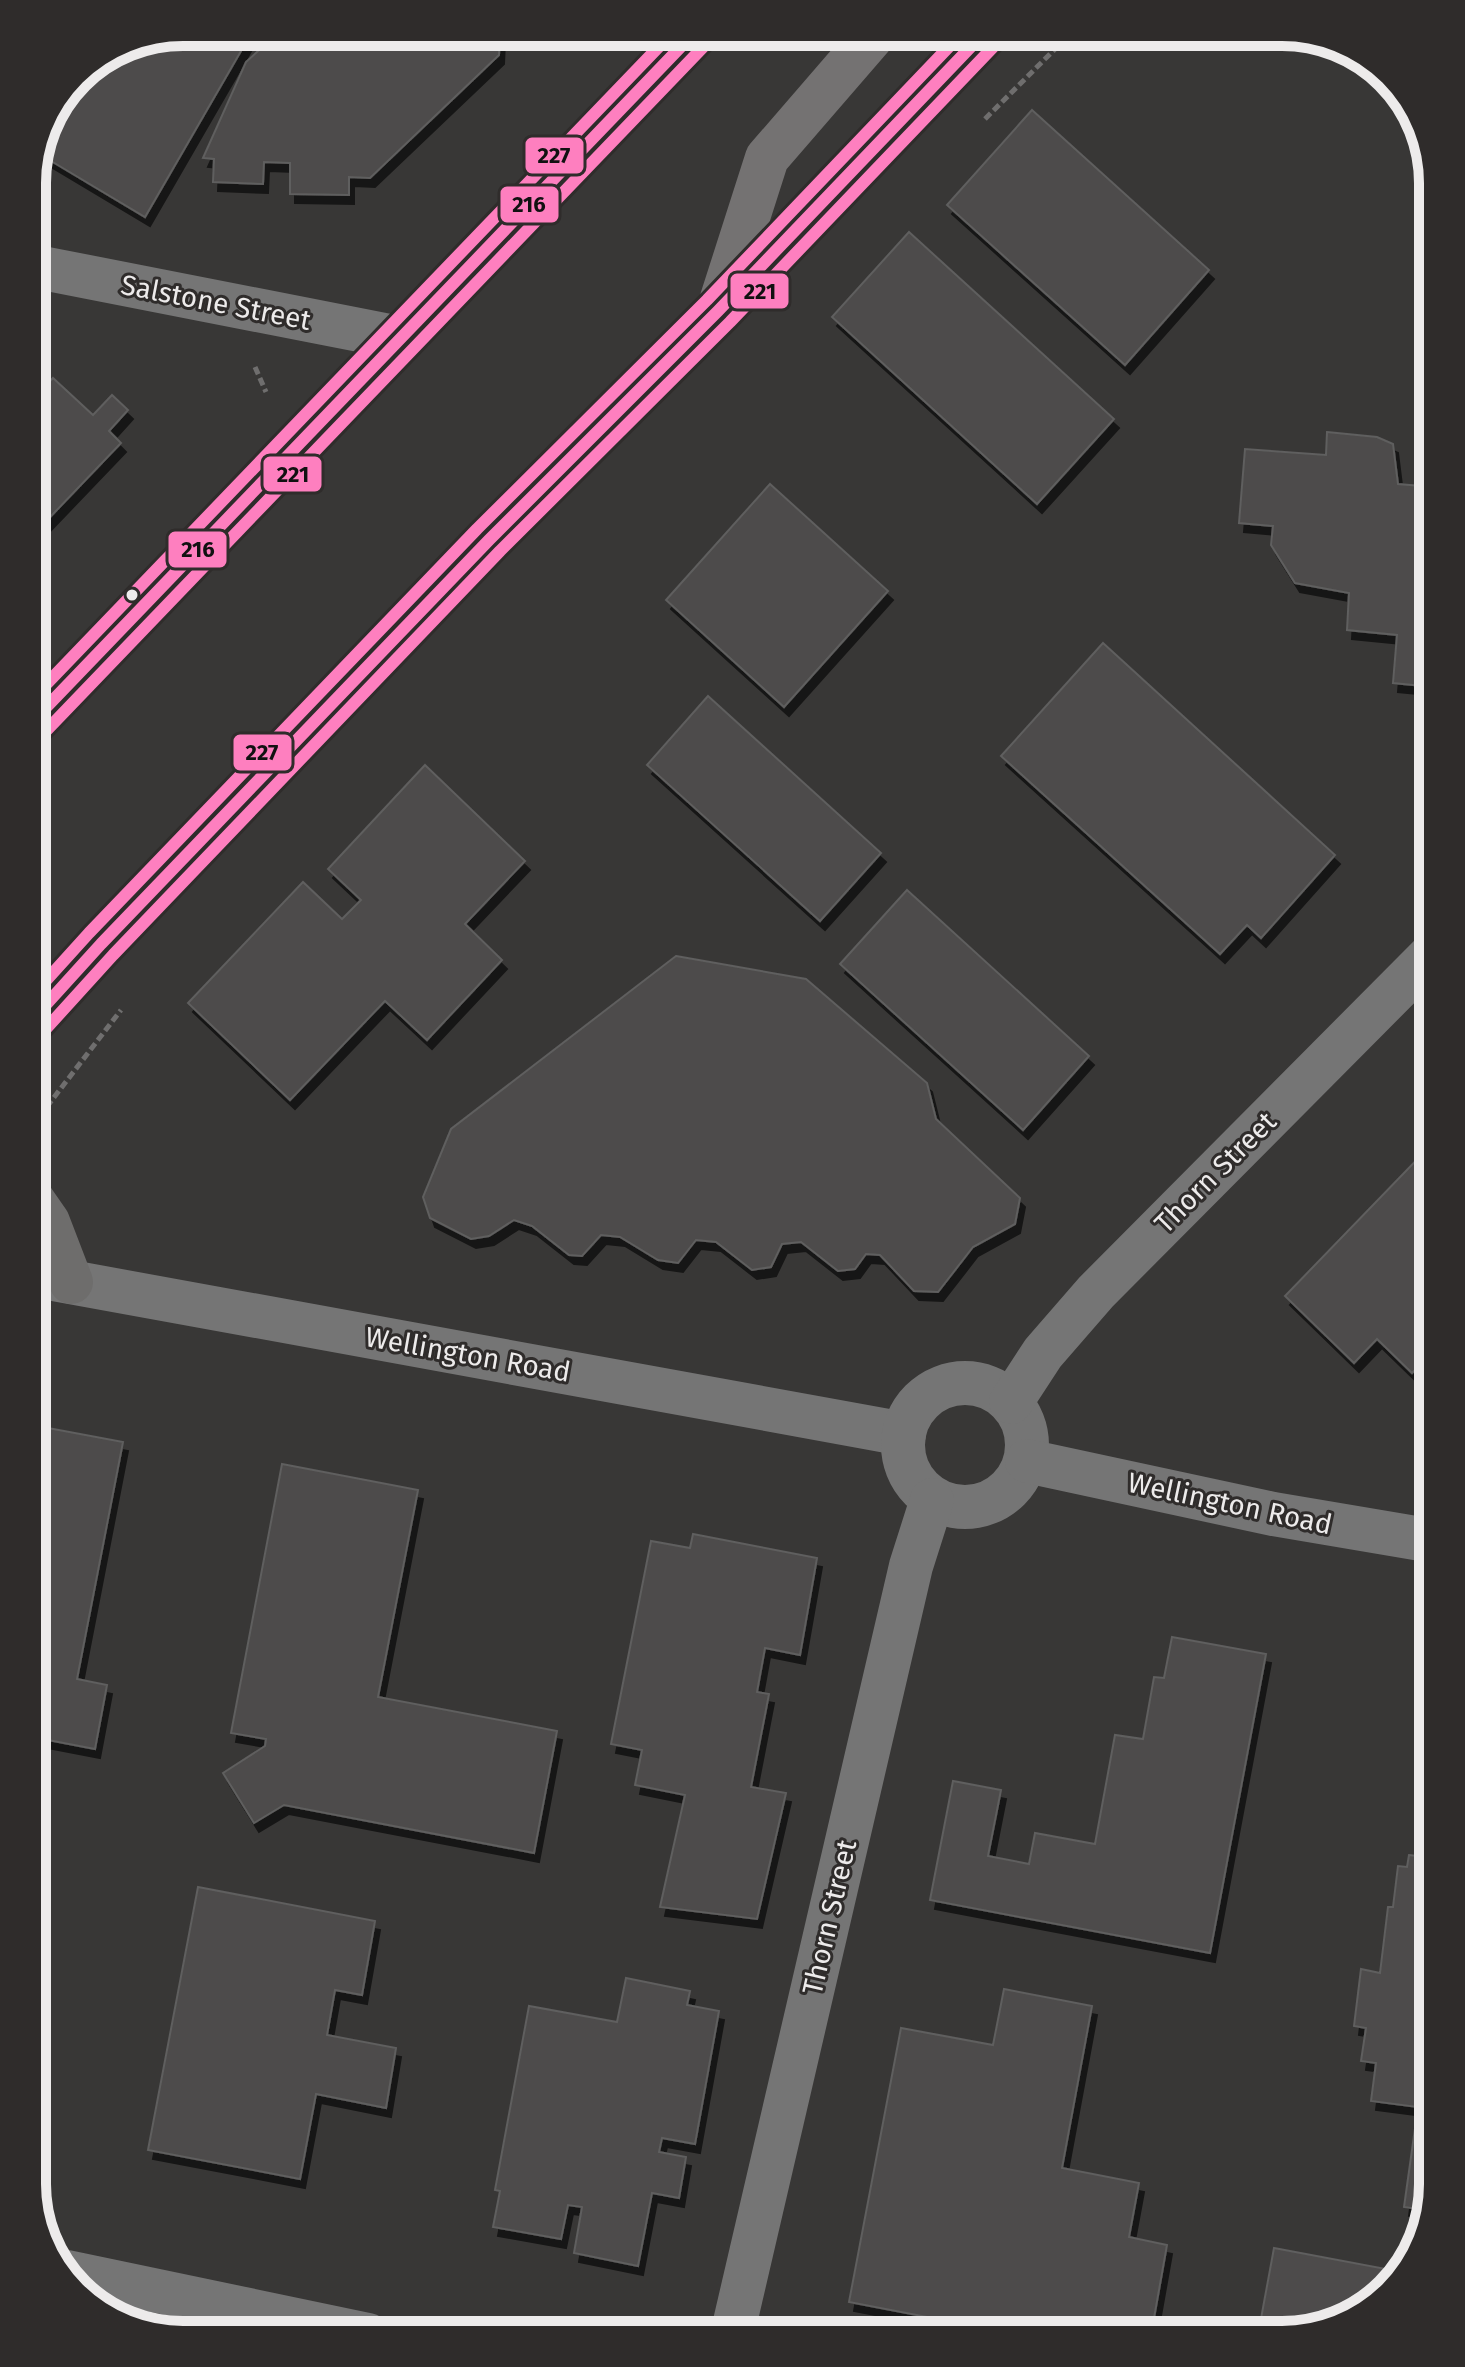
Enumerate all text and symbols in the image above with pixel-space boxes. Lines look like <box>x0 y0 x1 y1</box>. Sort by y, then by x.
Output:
line badge: 227 <box>524 136 585 175</box>
text: 227 <box>538 142 570 169</box>
line badge: 216 <box>499 185 560 224</box>
text: 216 <box>512 191 546 218</box>
street label: Salstone Street <box>118 268 314 337</box>
line badge: 221 <box>729 272 790 310</box>
text: 221 <box>744 278 776 305</box>
line badge: 221 <box>262 455 323 493</box>
text: 221 <box>277 461 309 488</box>
line badge: 216 <box>167 530 228 569</box>
text: 216 <box>181 536 215 563</box>
unlabelled marker <box>124 587 140 603</box>
line badge: 227 <box>232 733 293 772</box>
text: 227 <box>246 739 278 766</box>
street label: Thorn Street <box>1148 1104 1283 1240</box>
street label: Wellington Road <box>363 1320 573 1389</box>
street label: Wellington Road <box>1125 1466 1335 1541</box>
street label: Thorn Street <box>796 1836 864 1998</box>

